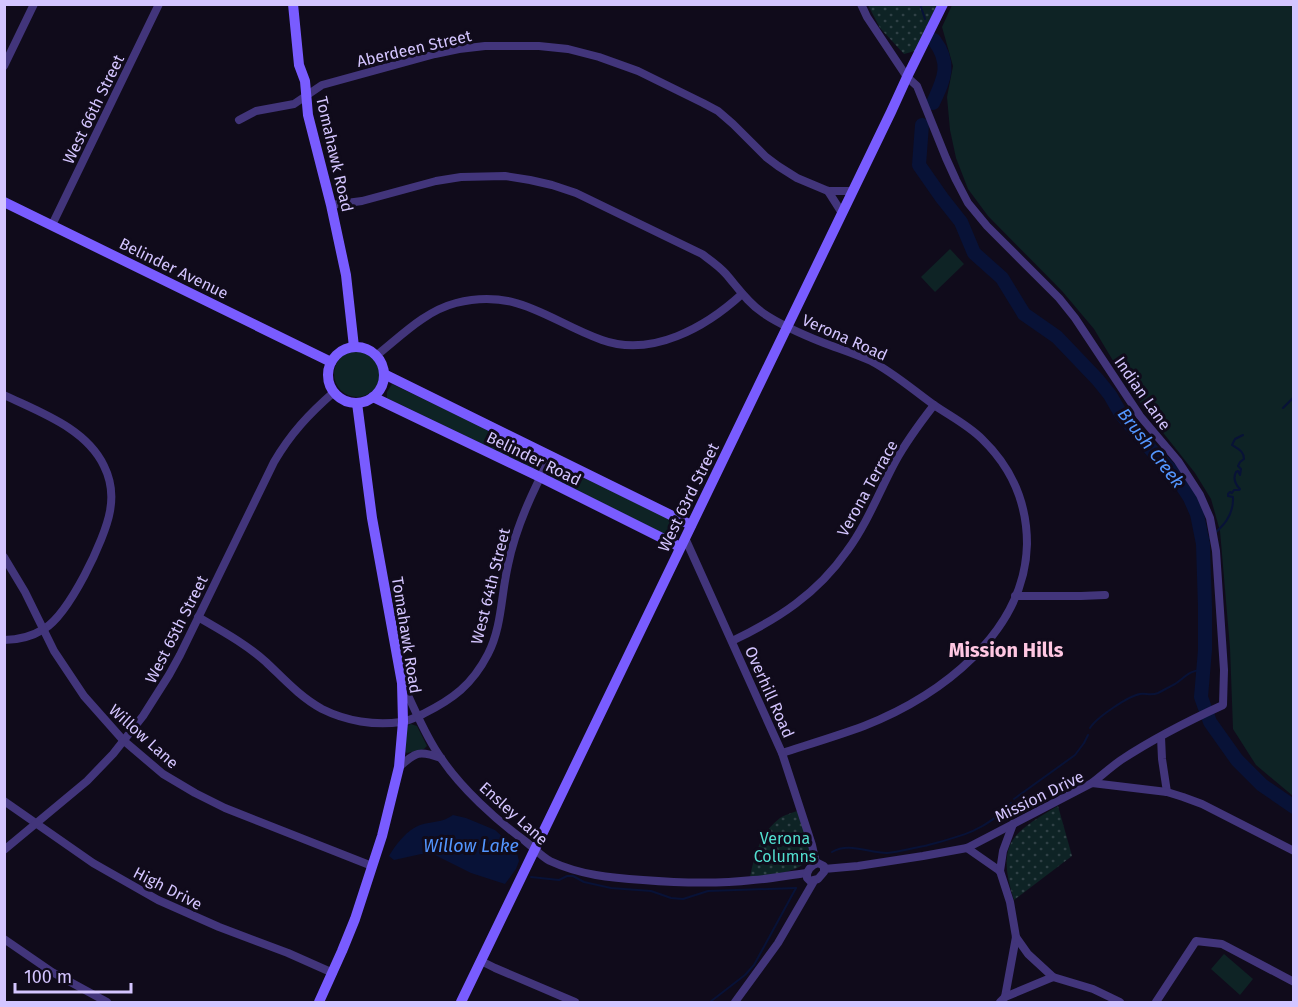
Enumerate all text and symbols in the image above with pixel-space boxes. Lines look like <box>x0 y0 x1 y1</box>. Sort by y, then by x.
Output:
street label: Aberdeen Street <box>355 26 474 71</box>
street label: West 66th Street <box>59 51 128 167</box>
street label: Tomahawk Road <box>312 95 357 214</box>
street label: Belinder Avenue <box>116 234 231 303</box>
street label: Verona Road <box>799 310 890 365</box>
street label: Indian Lane <box>1110 353 1175 434</box>
water label: Brush Creek <box>1113 403 1189 493</box>
street label: Belinder Road <box>483 427 584 489</box>
street label: Verona Terrace <box>833 437 902 540</box>
street label: West 63rd Street <box>654 440 723 555</box>
street label: West 64th Street <box>467 526 514 646</box>
street label: West 65th Street <box>141 572 212 686</box>
street label: Tomahawk Road <box>388 575 425 695</box>
district label: Mission Hills <box>949 638 1064 662</box>
street label: Overhill Road <box>741 643 798 741</box>
street label: Willow Lane <box>105 700 182 772</box>
street label: Mission Drive <box>992 767 1087 826</box>
street label: Ensley Lane <box>476 778 552 849</box>
park label: Verona Columns <box>754 829 816 866</box>
water label: Willow Lake <box>423 835 519 857</box>
street label: High Drive <box>130 863 205 914</box>
scale bar <box>15 956 130 994</box>
text: 100 m <box>24 966 72 988</box>

